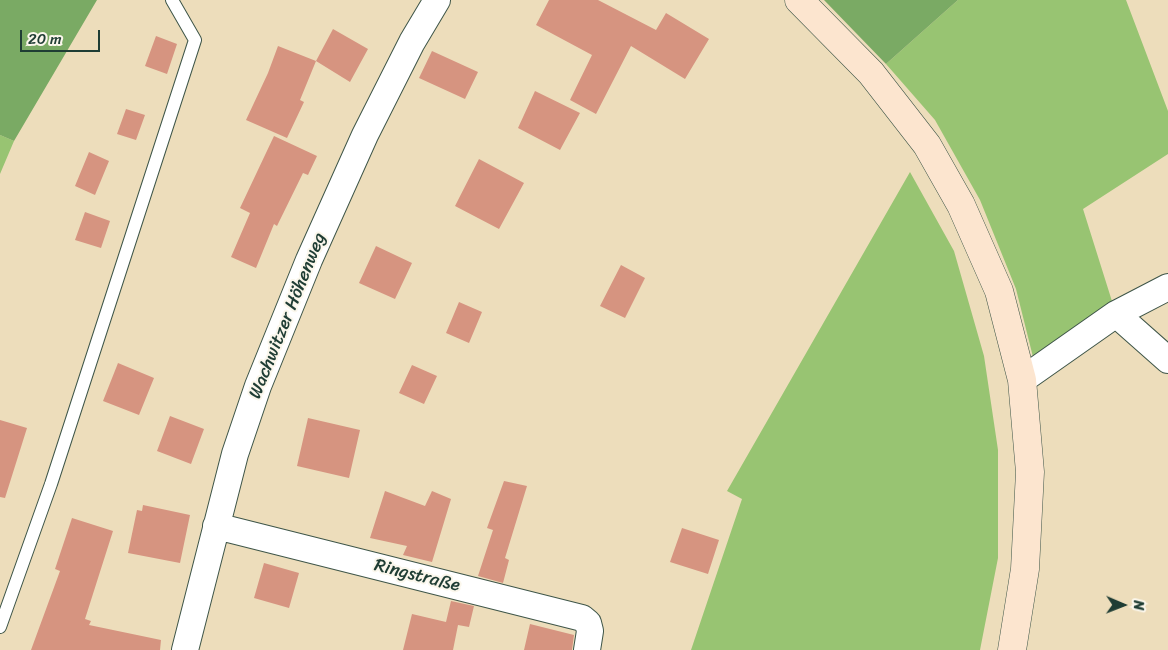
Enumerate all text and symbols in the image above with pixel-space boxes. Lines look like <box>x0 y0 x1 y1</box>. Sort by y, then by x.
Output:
scale bar <box>22 20 102 52</box>
text: 20 m <box>28 26 62 52</box>
street label: Wachwitzer Höhenweg <box>245 230 331 402</box>
street label: Ringstraße <box>372 555 462 597</box>
north arrow <box>1098 580 1148 630</box>
text: N <box>1126 600 1151 610</box>

